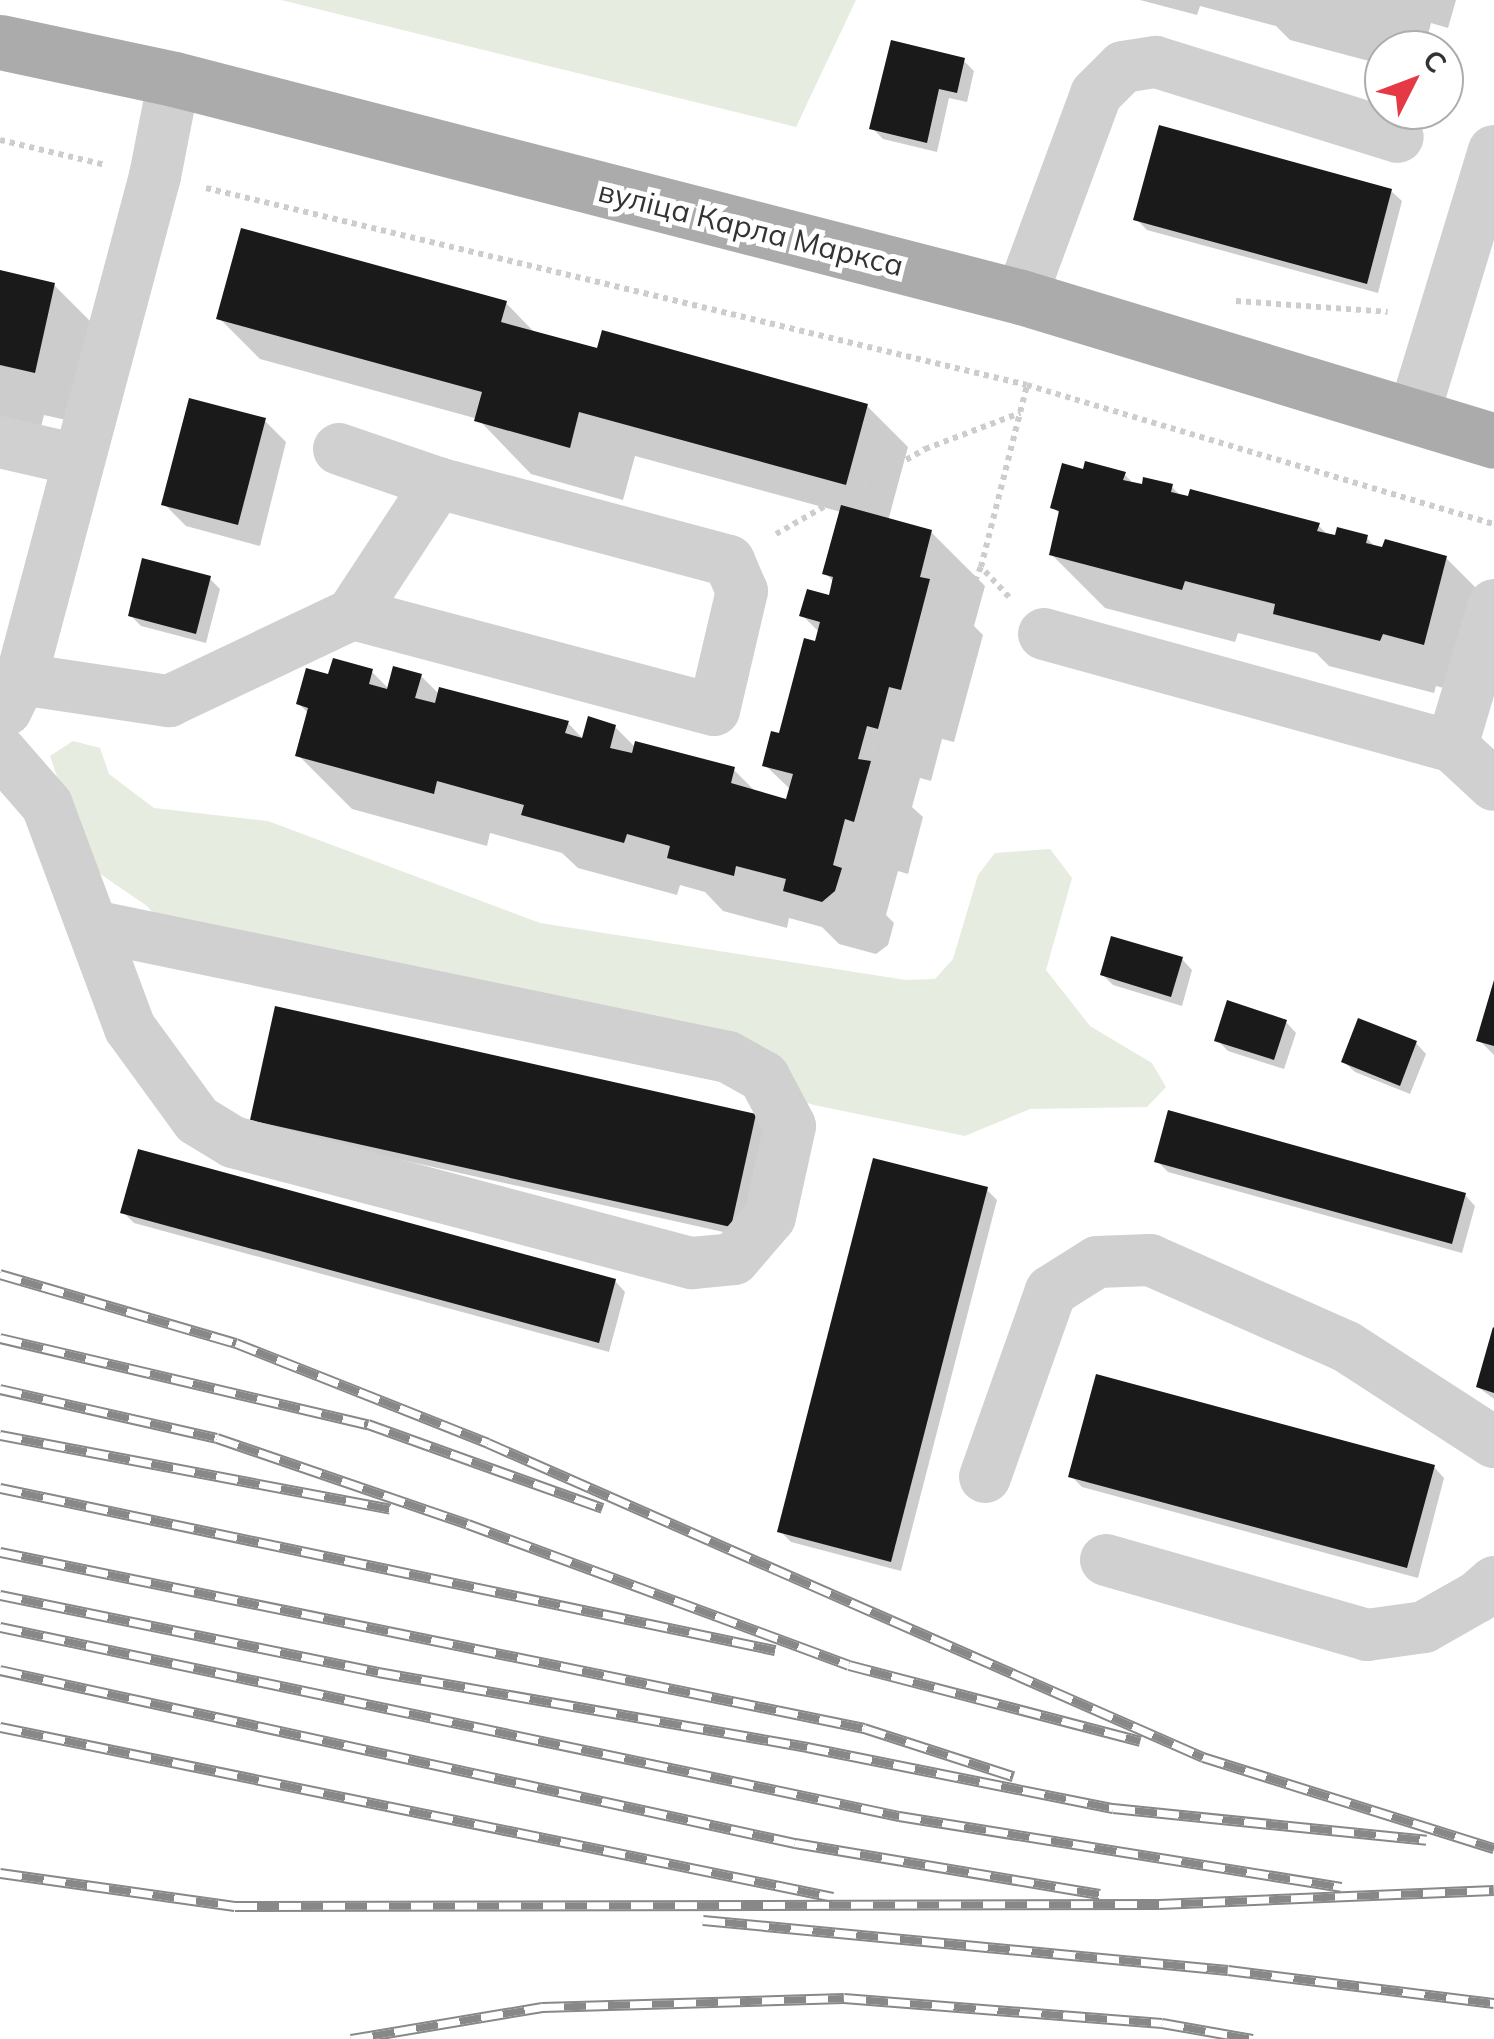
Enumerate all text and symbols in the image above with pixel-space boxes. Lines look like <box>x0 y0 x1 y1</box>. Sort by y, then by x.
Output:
north arrow <box>1364 30 1464 130</box>
text: С <box>1416 42 1455 80</box>
street label: вуліца Карла Маркса <box>595 173 907 283</box>

